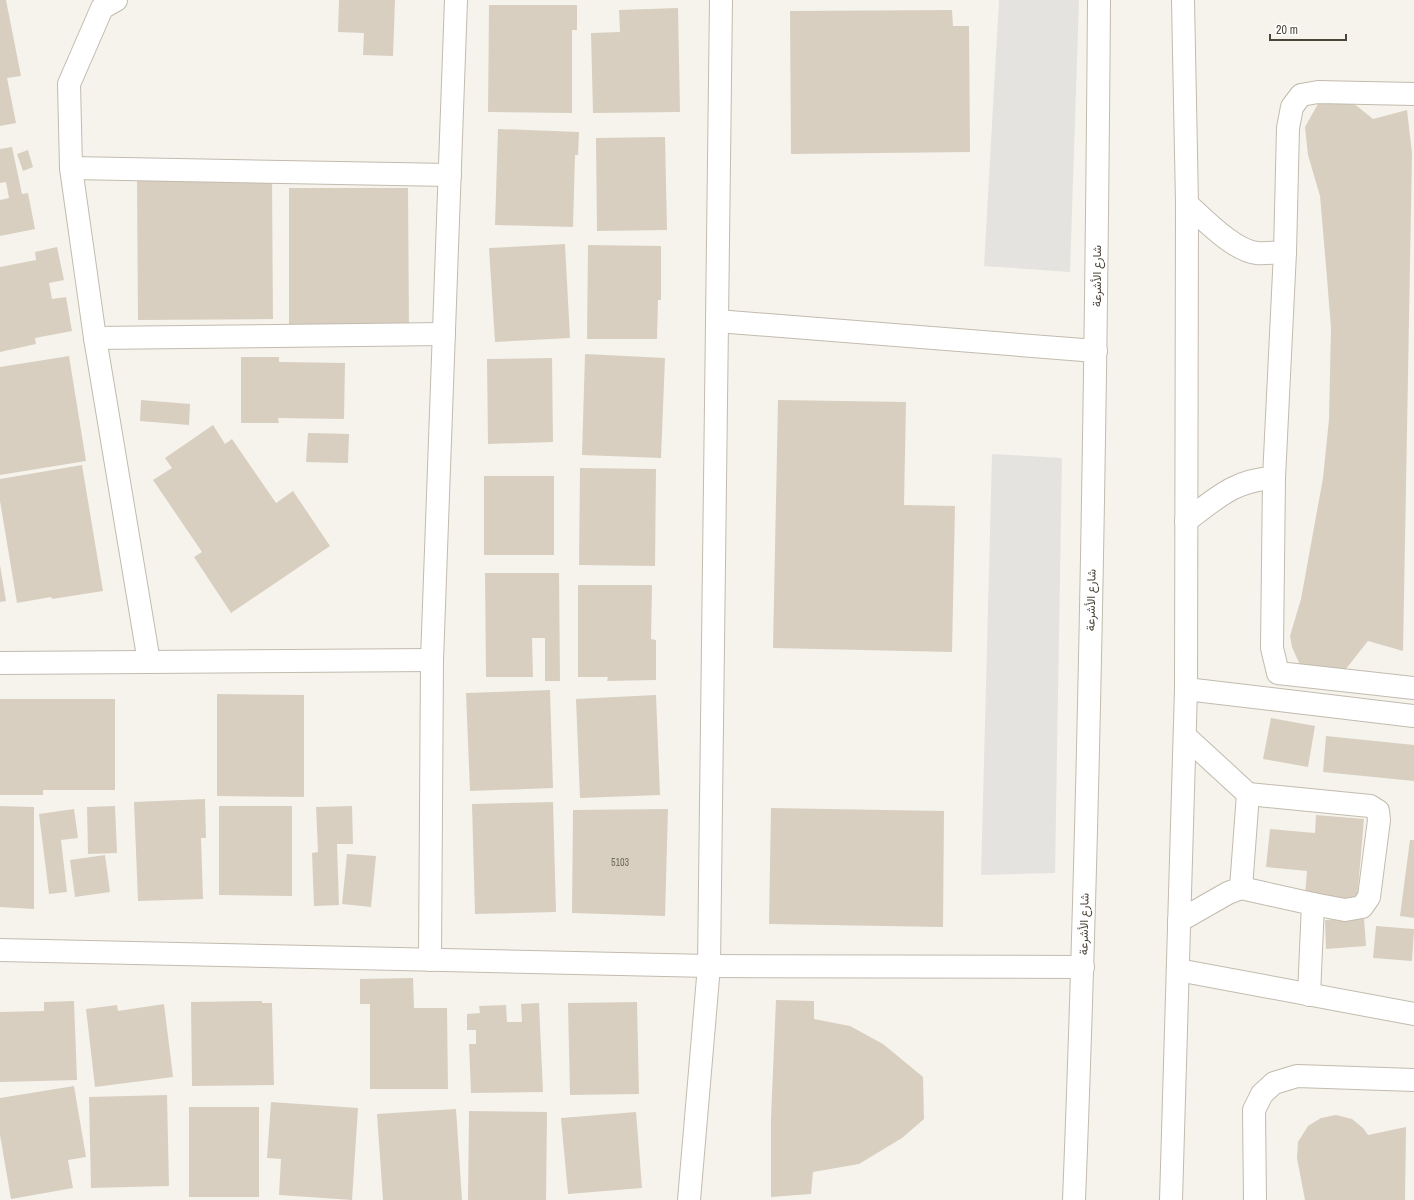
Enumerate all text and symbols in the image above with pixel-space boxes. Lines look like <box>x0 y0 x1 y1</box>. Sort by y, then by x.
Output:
scale bar <box>1270 16 1346 42</box>
text: 20 m <box>1276 22 1298 38</box>
street label: شارع الأشرعة <box>1089 245 1106 307</box>
street label: شارع الأشرعة <box>1082 569 1101 631</box>
house number: 5103 <box>611 856 630 869</box>
street label: شارع الأشرعة <box>1075 893 1094 955</box>

